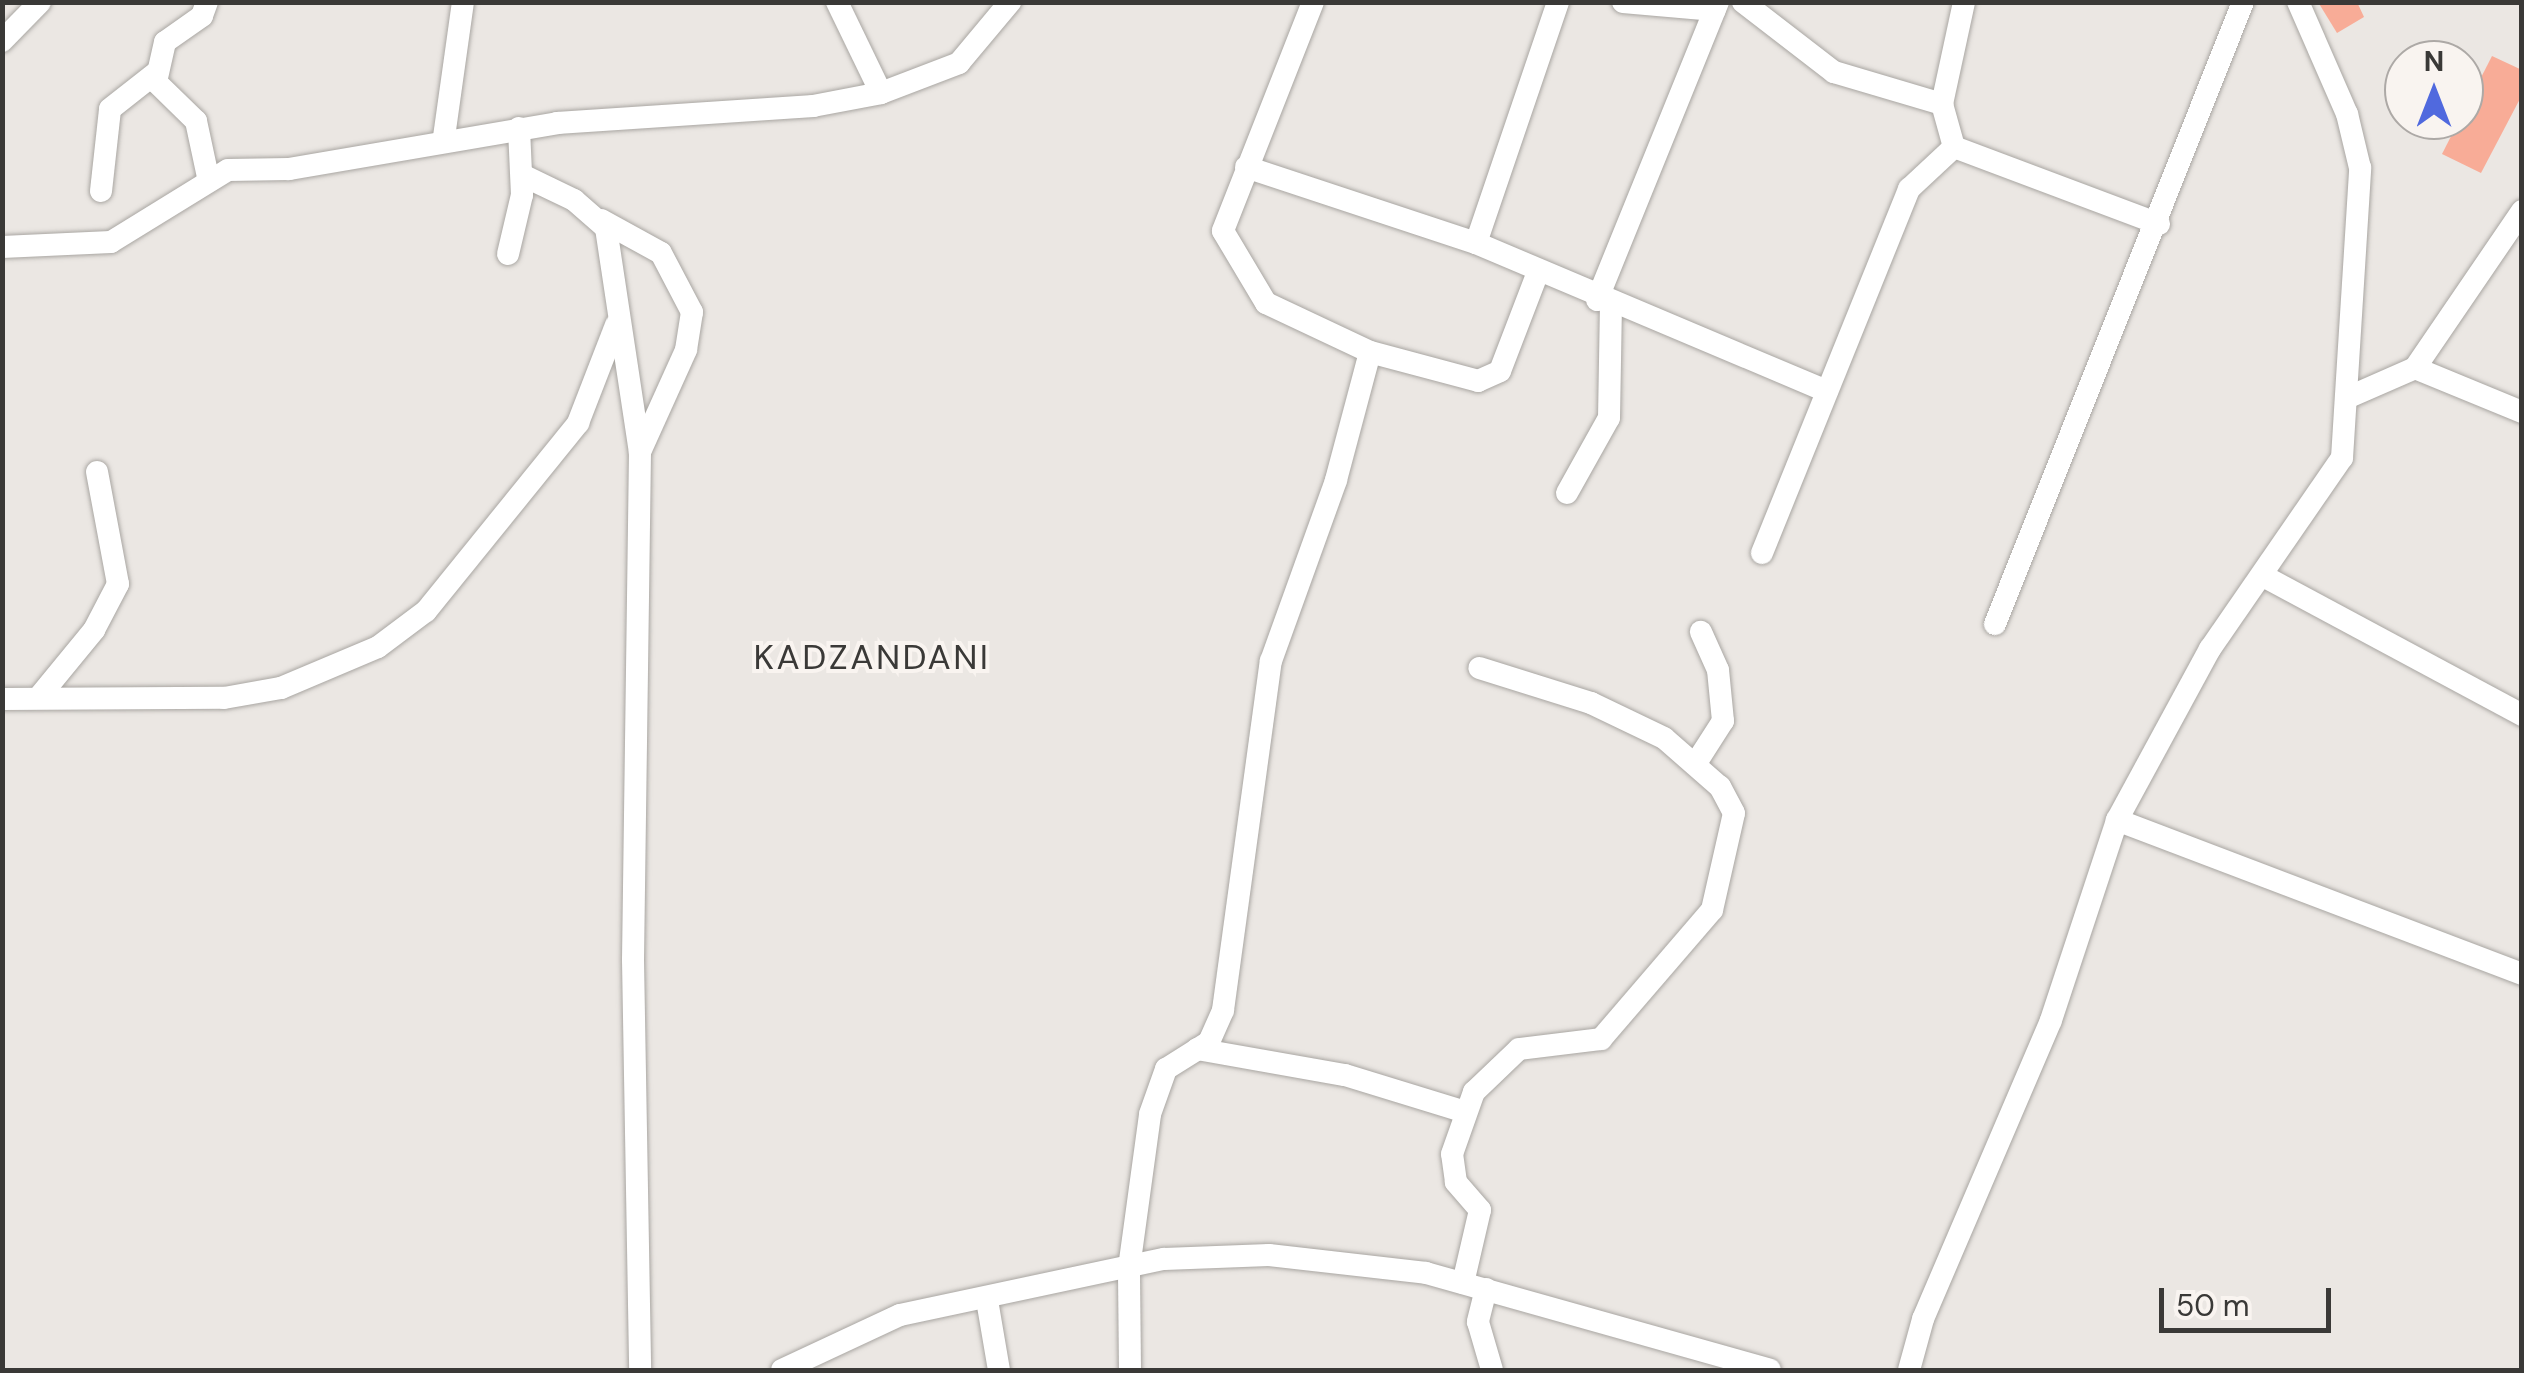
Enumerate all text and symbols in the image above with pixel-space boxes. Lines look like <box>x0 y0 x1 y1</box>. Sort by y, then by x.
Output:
north arrow <box>2384 40 2484 140</box>
text: N <box>2424 43 2444 80</box>
district label: KADZANDANI <box>753 636 991 678</box>
scale bar <box>2164 1268 2336 1330</box>
text: 50 m <box>2176 1286 2250 1325</box>

